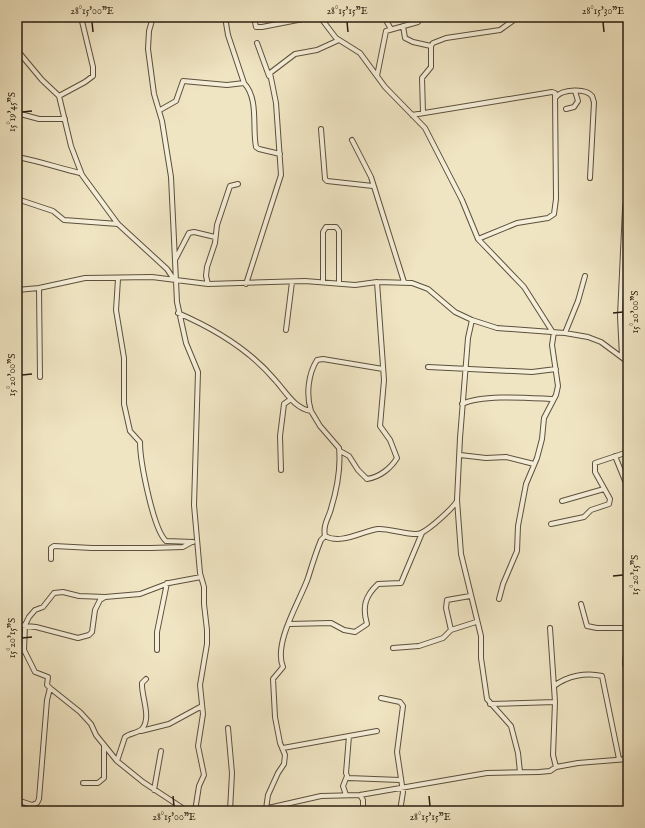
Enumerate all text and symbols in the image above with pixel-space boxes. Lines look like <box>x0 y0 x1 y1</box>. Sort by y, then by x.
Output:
text: 28°15'00"E <box>70 5 114 18</box>
text: 28°15'15"E <box>326 5 368 18</box>
text: 28°15'30"E <box>582 5 624 18</box>
text: 15°19'45"S <box>6 92 19 132</box>
text: 15°20'00"S <box>629 291 642 333</box>
text: 15°20'00"S <box>6 354 19 396</box>
text: 15°20'15"S <box>629 555 642 595</box>
text: 15°20'15"S <box>6 618 19 658</box>
text: 28°15'00"E <box>152 811 196 824</box>
text: 28°15'15"E <box>409 811 451 824</box>

